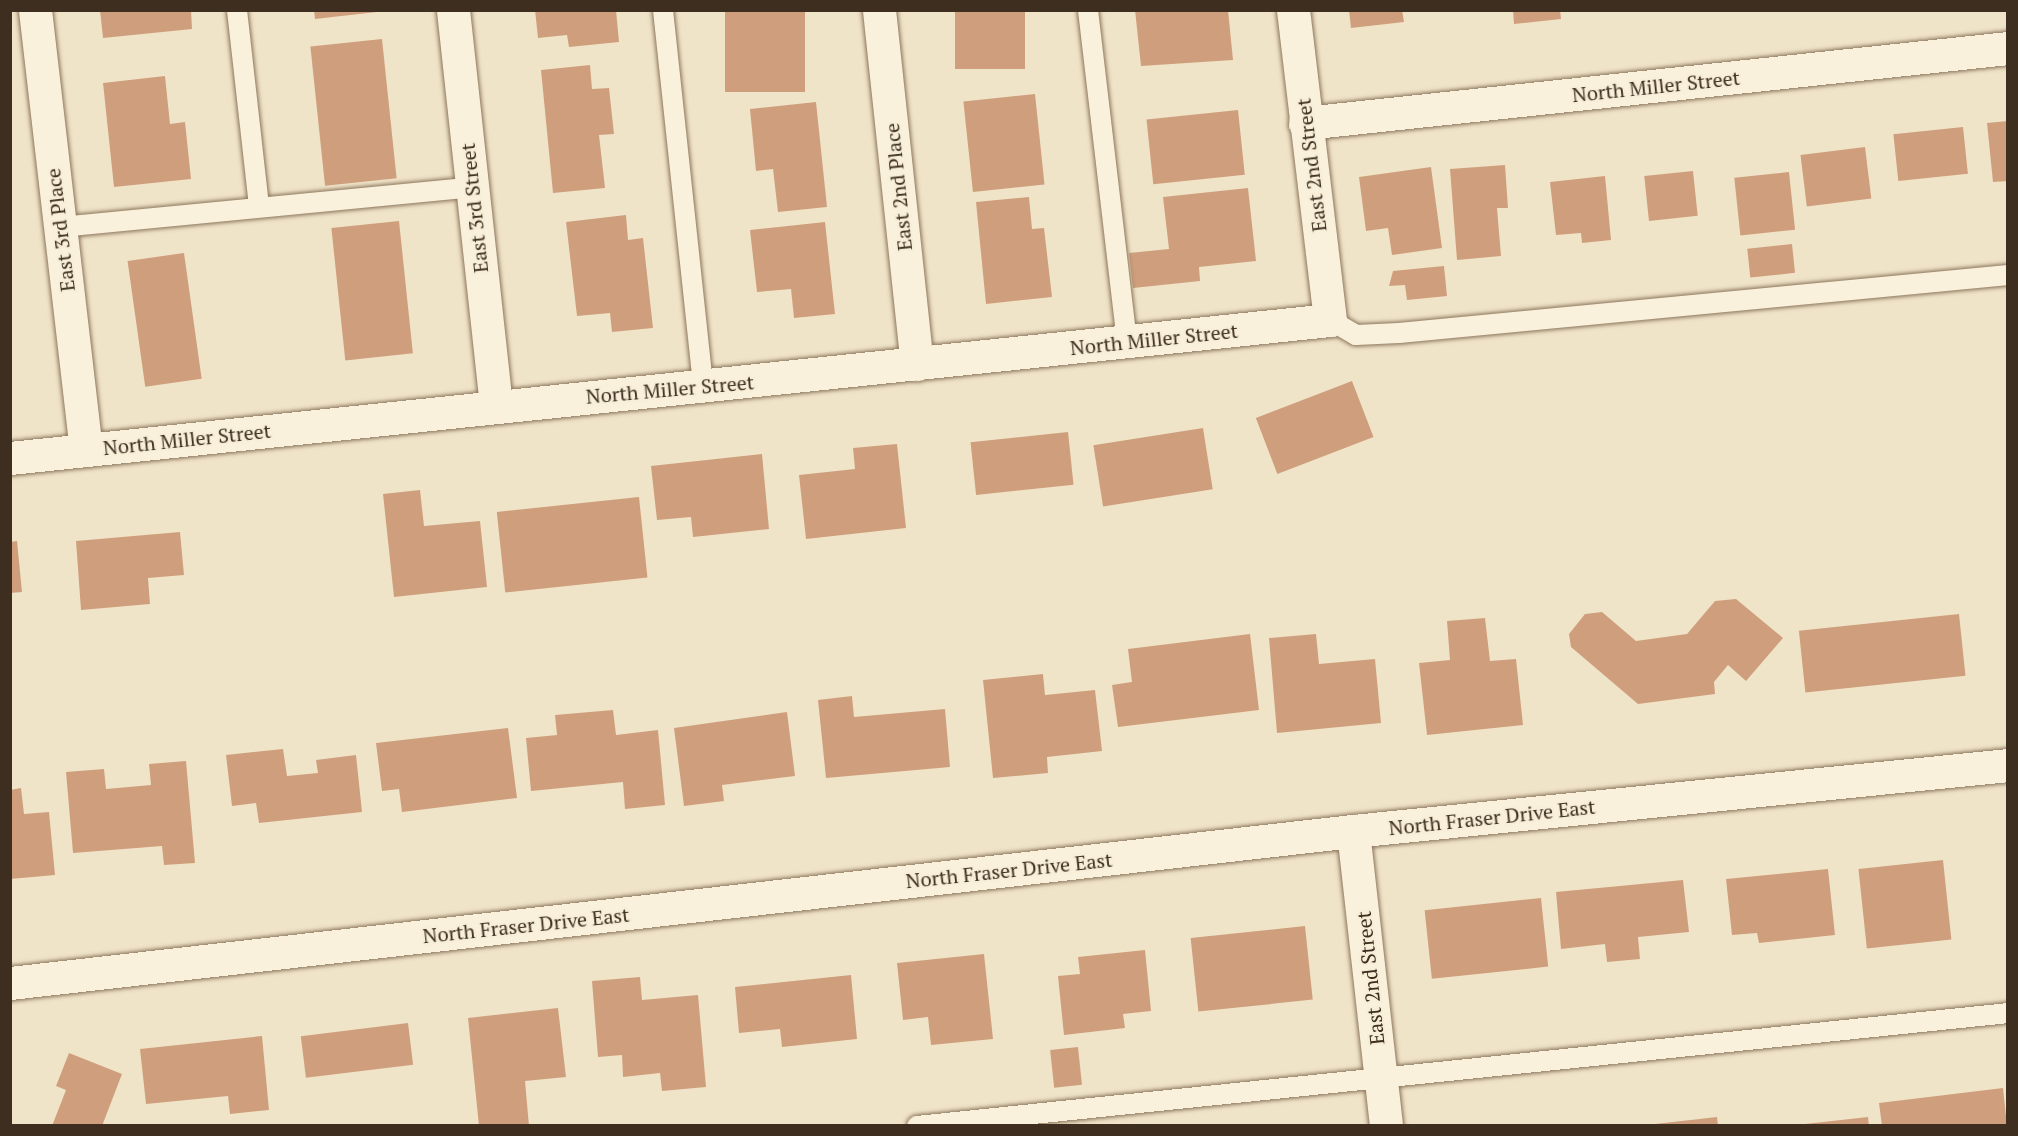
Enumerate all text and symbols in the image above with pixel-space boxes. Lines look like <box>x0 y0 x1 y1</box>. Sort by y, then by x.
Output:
street label: North Miller Street <box>1571 65 1741 107</box>
street label: East 2nd Street <box>1291 97 1331 233</box>
street label: East 2nd Place <box>879 122 917 252</box>
street label: East 3rd Street <box>455 142 493 274</box>
street label: East 3rd Place <box>41 167 79 293</box>
street label: North Miller Street <box>1069 318 1239 360</box>
street label: North Miller Street <box>585 370 755 408</box>
street label: North Miller Street <box>102 418 272 460</box>
street label: North Fraser Drive East <box>1387 794 1597 840</box>
street label: North Fraser Drive East <box>904 847 1114 893</box>
street label: North Fraser Drive East <box>421 902 631 948</box>
street label: East 2nd Street <box>1351 910 1389 1046</box>

